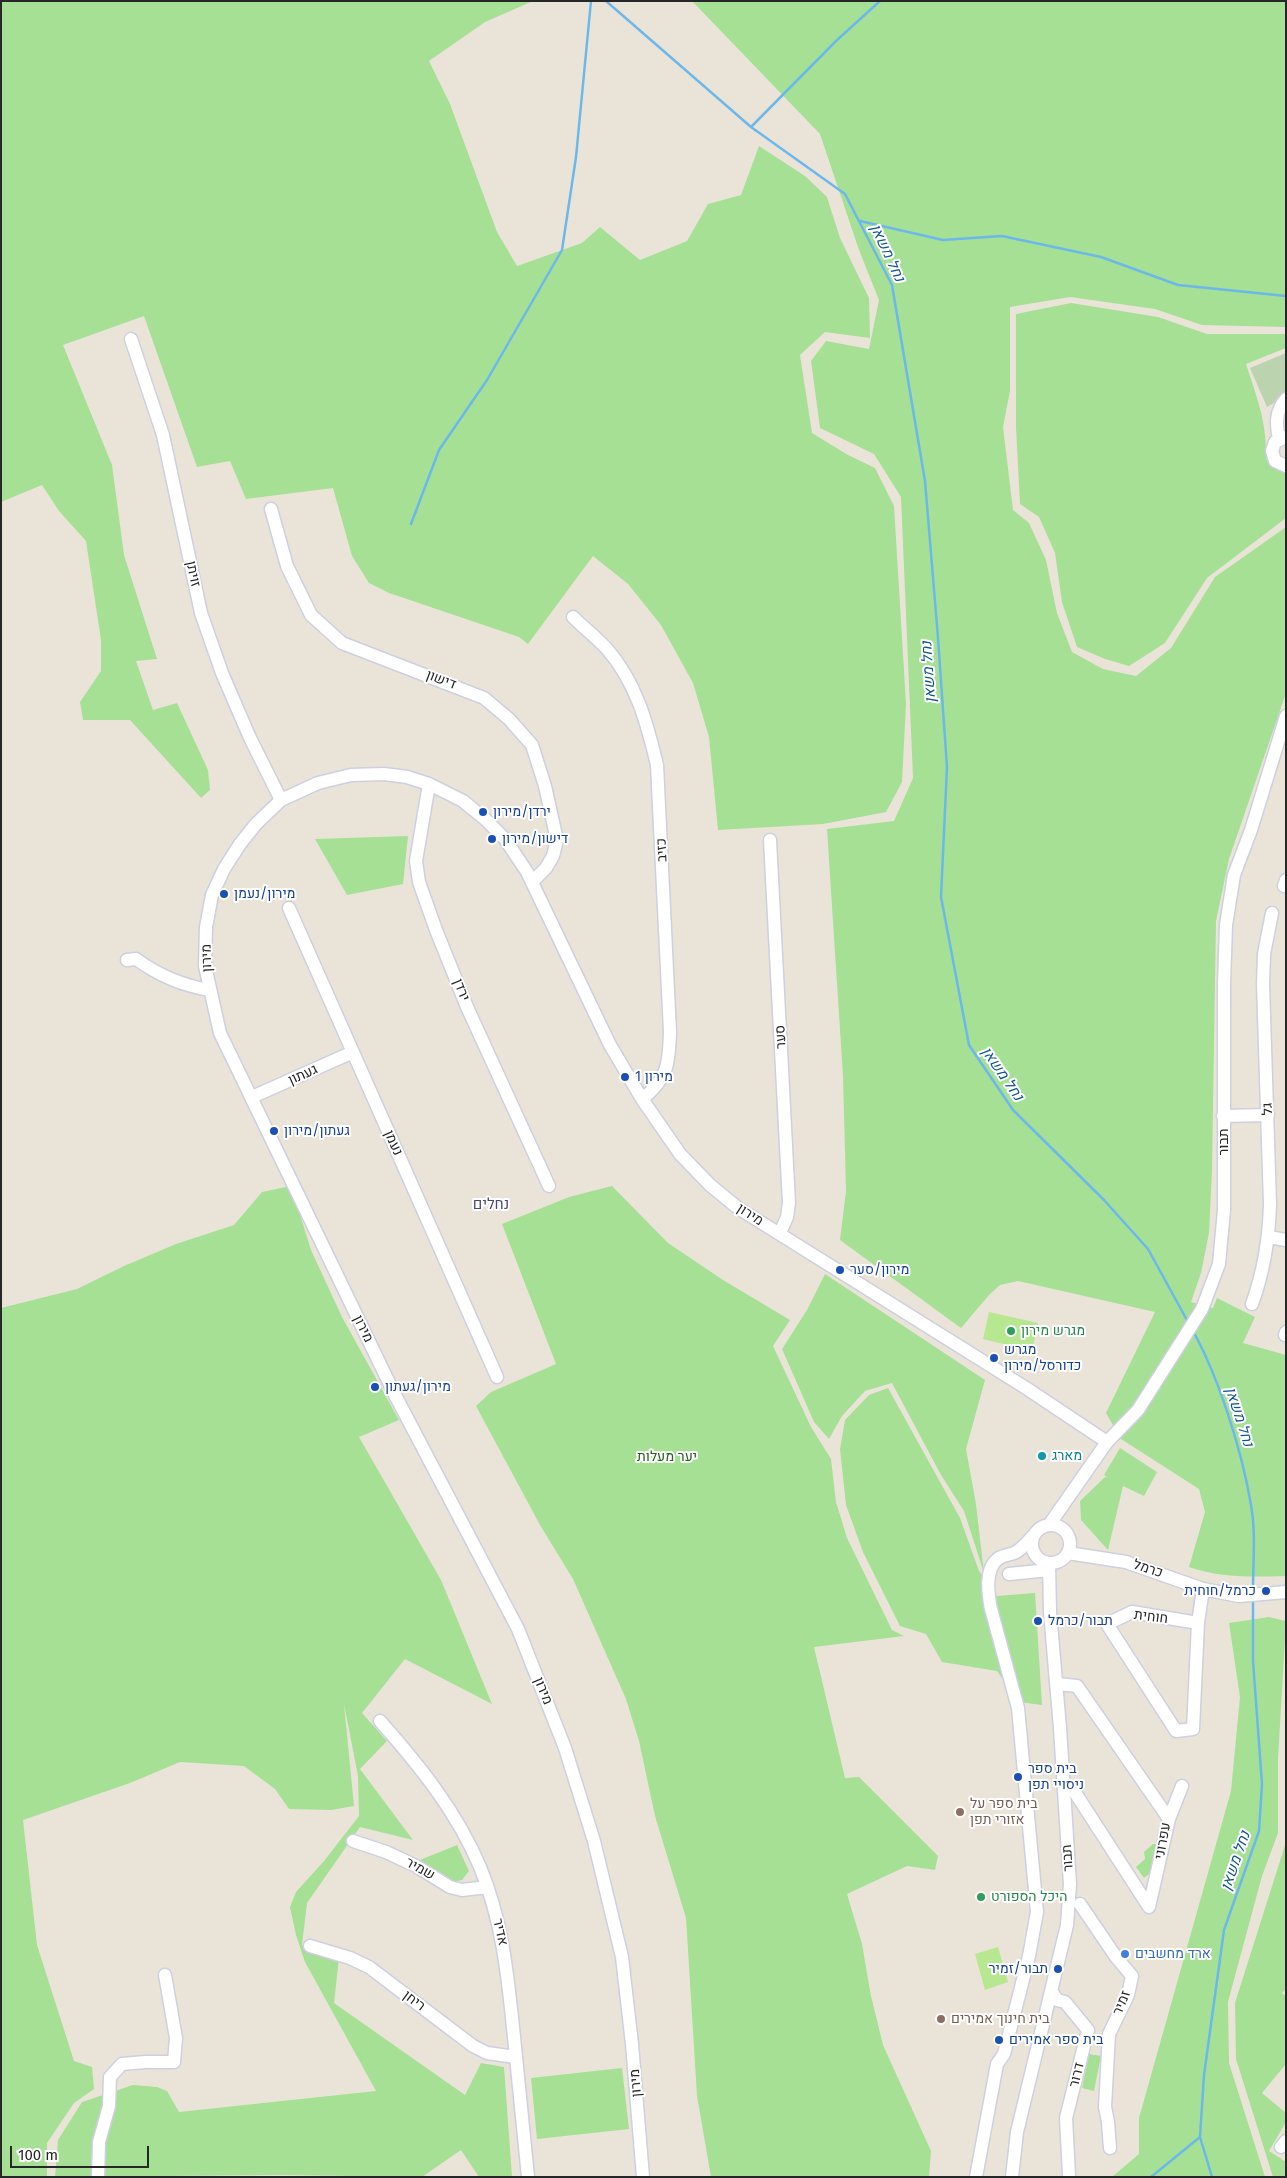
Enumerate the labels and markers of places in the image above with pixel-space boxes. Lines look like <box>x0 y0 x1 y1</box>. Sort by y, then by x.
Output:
place label: ירדן/מירון <box>493 804 551 820</box>
marker: ירדן/מירון <box>477 806 489 818</box>
place label: דישון/מירון <box>502 831 568 847</box>
marker: דישון/מירון <box>486 833 498 845</box>
place label: מירון/נעמן <box>234 886 295 902</box>
marker: מירון/נעמן <box>218 888 230 900</box>
place label: מירון 1 <box>635 1069 673 1085</box>
marker: מירון 1 <box>619 1071 631 1083</box>
place label: געתון/מירון <box>284 1123 350 1139</box>
marker: געתון/מירון <box>268 1125 280 1137</box>
place label: מירון/סער <box>850 1262 909 1278</box>
marker: מירון/סער <box>834 1264 846 1276</box>
place label: מגרש מירון <box>1021 1323 1085 1339</box>
marker: מגרש מירון <box>1005 1325 1017 1337</box>
place label: מגרש כדורסל/מירון <box>1004 1342 1081 1374</box>
marker: מגרש כדורסל/מירון <box>988 1352 1000 1364</box>
place label: מירון/געתון <box>385 1379 451 1395</box>
marker: מירון/געתון <box>369 1381 381 1393</box>
place label: מארג <box>1052 1448 1082 1464</box>
marker: מארג <box>1036 1450 1048 1462</box>
place label: כרמל/חוחית <box>1184 1583 1256 1599</box>
marker: כרמל/חוחית <box>1260 1585 1272 1597</box>
place label: תבור/כרמל <box>1048 1613 1113 1629</box>
marker: תבור/כרמל <box>1032 1615 1044 1627</box>
place label: בית ספר ניסויי תפן <box>1028 1761 1084 1794</box>
marker: בית ספר ניסויי תפן <box>1012 1771 1024 1783</box>
place label: בית ספר על אזורי תפן <box>970 1796 1038 1828</box>
marker: בית ספר על אזורי תפן <box>954 1806 966 1818</box>
place label: היכל הספורט <box>991 1889 1067 1905</box>
marker: היכל הספורט <box>975 1891 987 1903</box>
place label: ארד מחשבים <box>1135 1946 1211 1962</box>
marker: ארד מחשבים <box>1119 1948 1131 1960</box>
place label: תבור/זמיר <box>989 1961 1048 1977</box>
marker: תבור/זמיר <box>1052 1963 1064 1975</box>
place label: בית חינוך אמירים <box>951 2011 1050 2027</box>
marker: בית חינוך אמירים <box>935 2013 947 2025</box>
place label: בית ספר אמירים <box>1009 2032 1103 2048</box>
marker: בית ספר אמירים <box>993 2034 1005 2046</box>

